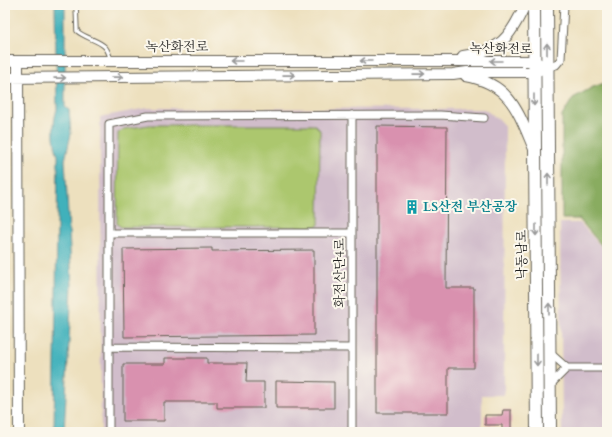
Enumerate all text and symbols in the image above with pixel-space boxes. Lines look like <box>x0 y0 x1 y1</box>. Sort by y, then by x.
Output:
street label: 녹산화전로 <box>146 38 209 56</box>
street label: 녹산화전로 <box>469 39 533 59</box>
one-way arrow <box>543 43 551 56</box>
one-way arrow <box>230 57 243 65</box>
one-way arrow <box>360 57 373 65</box>
one-way arrow <box>490 57 503 65</box>
one-way arrow <box>412 70 425 78</box>
one-way arrow <box>282 72 295 79</box>
one-way arrow <box>110 73 123 81</box>
one-way arrow <box>53 74 66 82</box>
one-way arrow <box>531 93 538 106</box>
one-way arrow <box>544 173 552 186</box>
place label: LS산전 부산공장 <box>423 198 517 216</box>
building icon: LS산전 부산공장 <box>404 199 420 215</box>
one-way arrow <box>532 223 539 236</box>
street label: 낙동남로 <box>513 229 531 280</box>
street label: 화전산단4로 <box>331 238 349 308</box>
one-way arrow <box>545 303 553 316</box>
one-way arrow <box>533 353 541 366</box>

